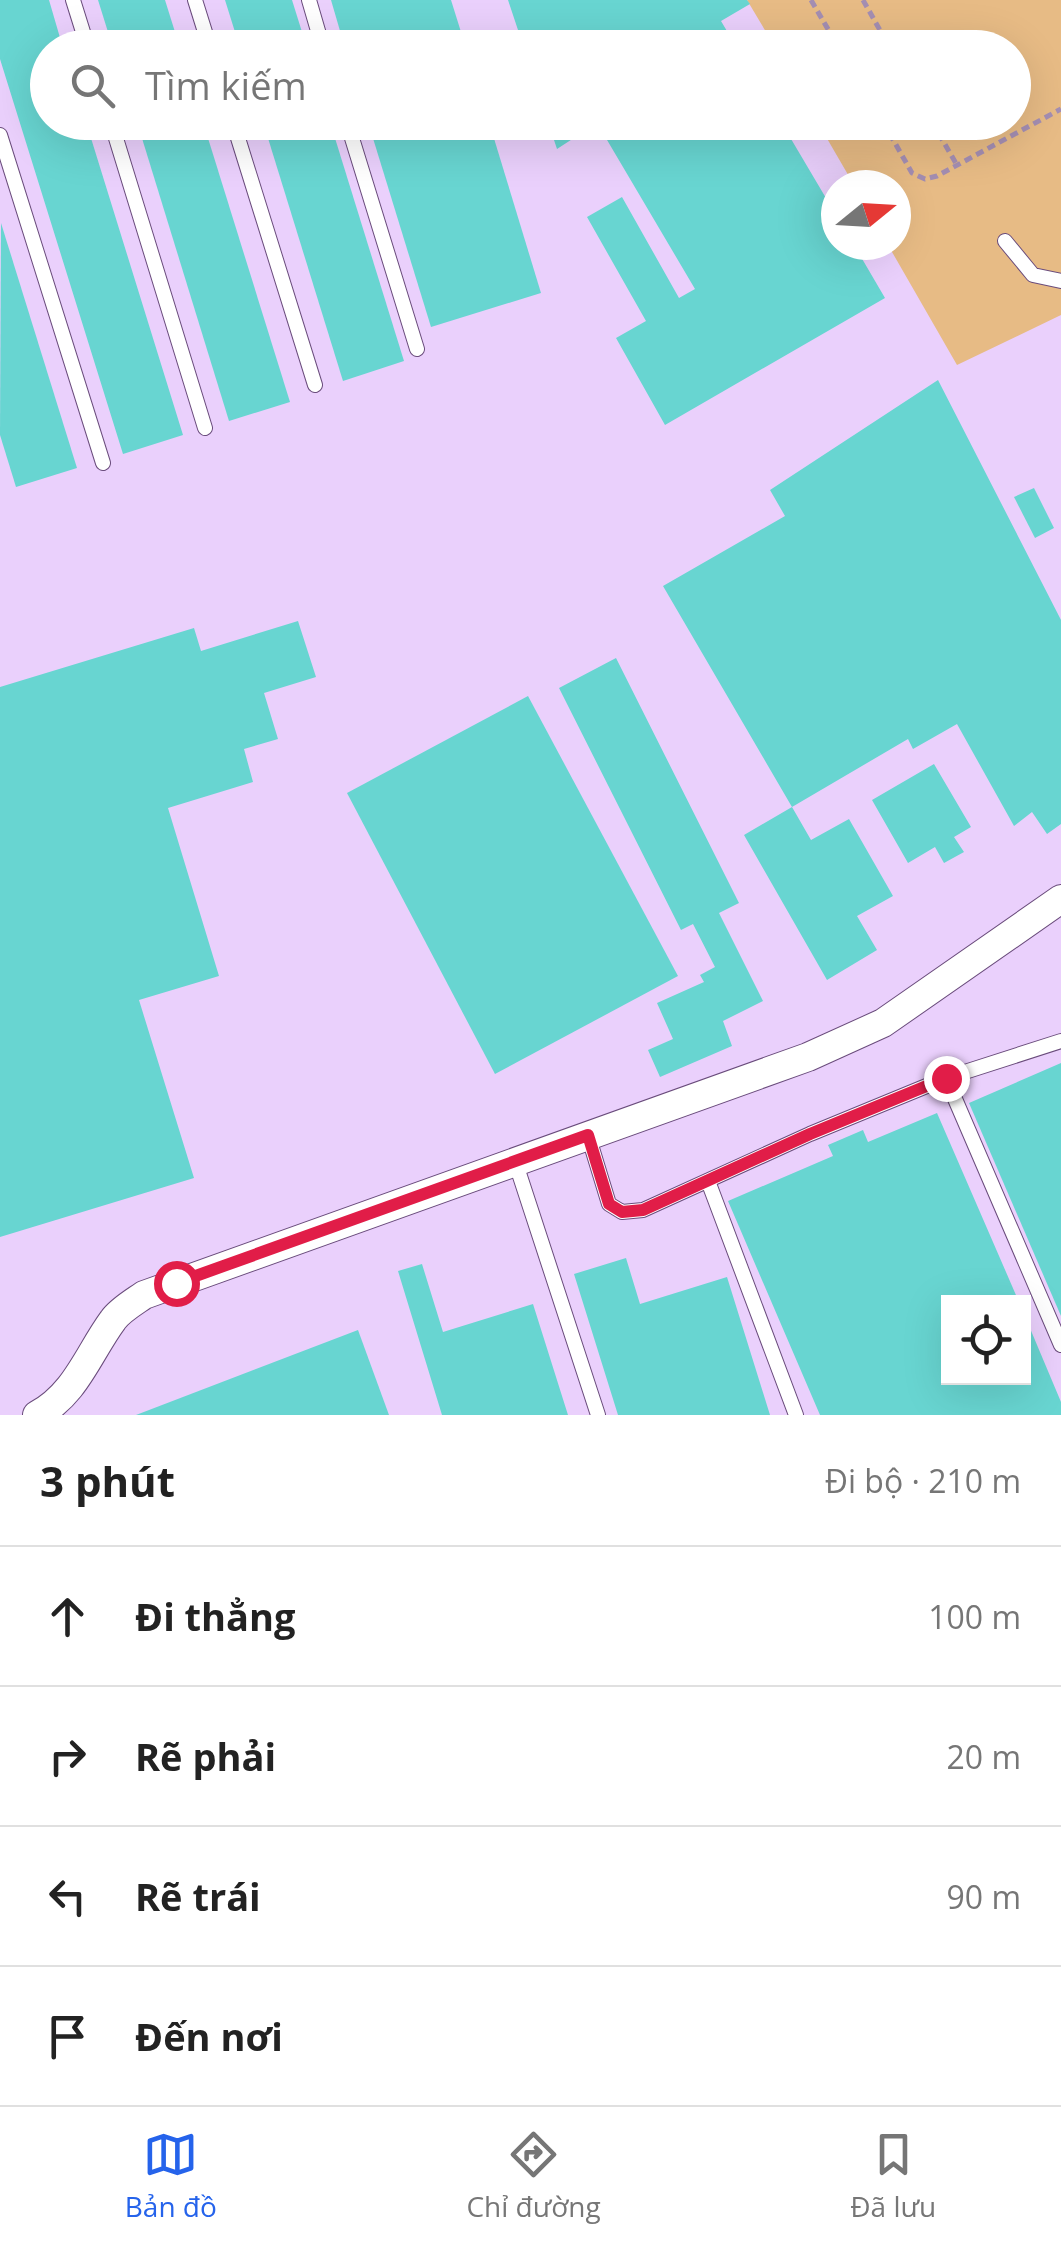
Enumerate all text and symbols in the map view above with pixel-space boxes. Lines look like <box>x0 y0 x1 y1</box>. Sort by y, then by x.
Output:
search box <box>30 30 1031 140</box>
icon: search <box>65 58 120 113</box>
text: Tìm kiếm <box>145 59 307 111</box>
north arrow <box>821 170 911 260</box>
route end <box>924 1056 970 1102</box>
route start <box>154 1261 200 1307</box>
map controls <box>941 1295 1031 1385</box>
button: locate <box>941 1295 1031 1385</box>
text: 3 phút <box>40 1452 175 1509</box>
text: Đi bộ · 210 m <box>825 1459 1021 1502</box>
icon: ahead <box>40 1589 95 1644</box>
text: Đi thẳng <box>135 1590 295 1642</box>
text: 100 m <box>928 1595 1021 1638</box>
icon: right <box>40 1729 95 1784</box>
text: Rẽ phải <box>135 1730 276 1782</box>
text: 20 m <box>946 1735 1021 1778</box>
icon: left <box>40 1869 95 1924</box>
text: Rẽ trái <box>135 1870 261 1922</box>
text: 90 m <box>946 1875 1021 1918</box>
icon: arrive <box>40 2009 95 2064</box>
text: Đến nơi <box>135 2010 283 2062</box>
tab: Bản đồ <box>125 2127 217 2225</box>
tab: Chỉ đường <box>466 2127 601 2225</box>
tab: Đã lưu <box>850 2127 936 2225</box>

